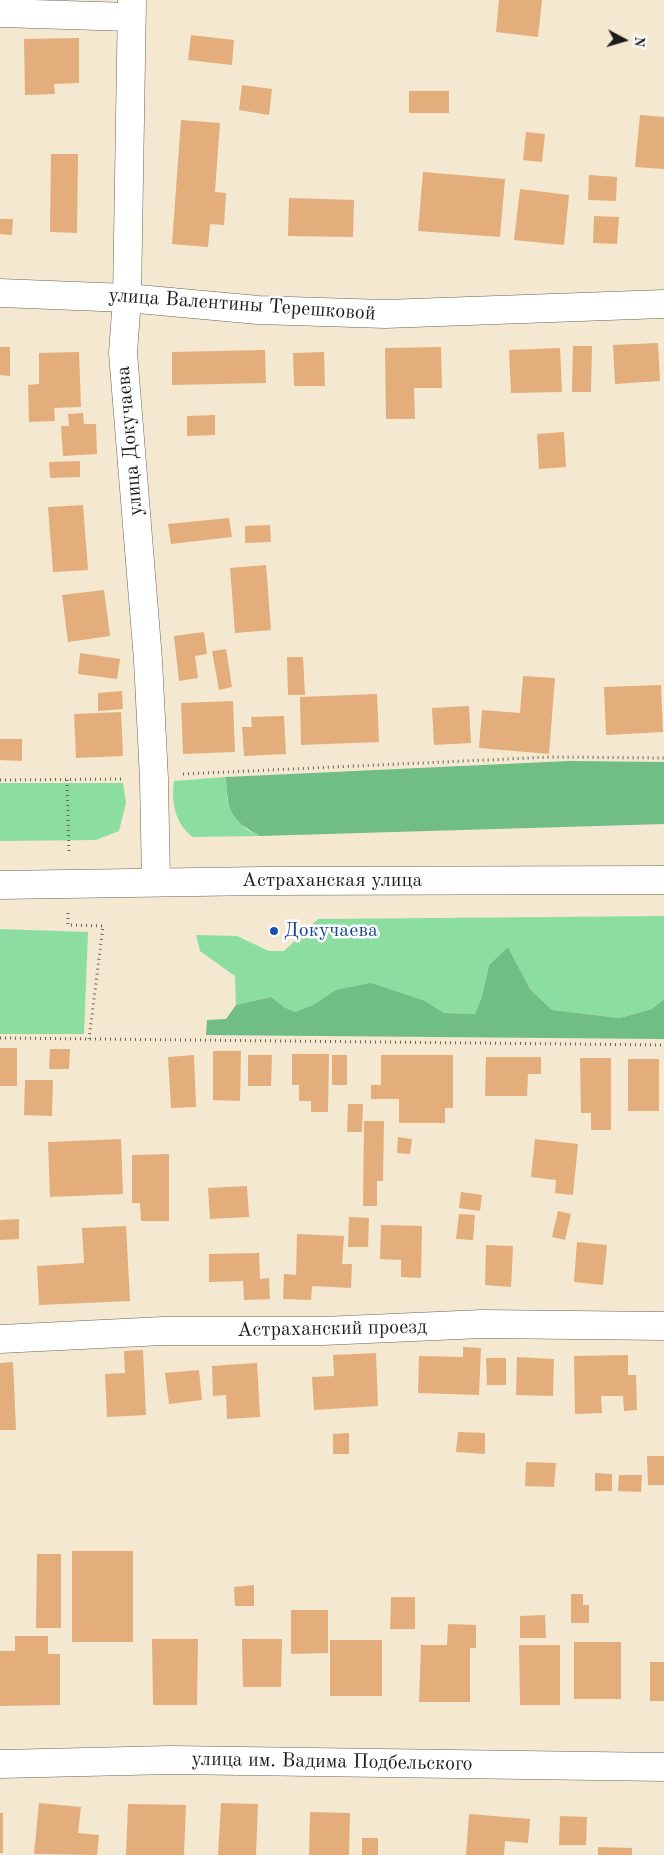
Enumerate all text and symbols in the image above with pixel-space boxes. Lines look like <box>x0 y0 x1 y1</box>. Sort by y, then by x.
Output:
north arrow <box>599 15 649 65</box>
text: N <box>631 36 646 48</box>
street label: улица Валентины Терешковой <box>108 284 376 326</box>
street label: улица Докучаева <box>111 365 149 517</box>
street label: Астраханская улица <box>242 869 422 893</box>
place label: Докучаева <box>284 919 378 943</box>
marker: Докучаева <box>268 925 280 937</box>
street label: Астраханский проезд <box>237 1315 427 1343</box>
street label: улица им. Вадима Подбельского <box>191 1748 473 1776</box>

